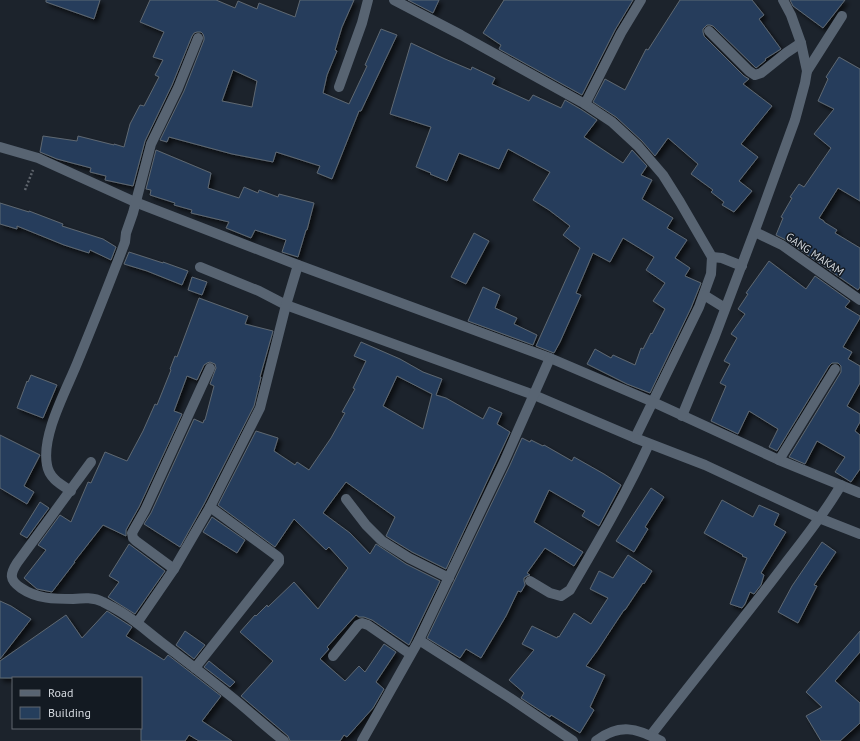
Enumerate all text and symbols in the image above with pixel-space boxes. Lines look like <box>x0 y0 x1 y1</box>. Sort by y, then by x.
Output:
street label: GANG MAKAM <box>783 229 847 279</box>
legend <box>12 677 142 729</box>
text: Road <box>48 685 73 700</box>
text: Building <box>48 705 91 720</box>

